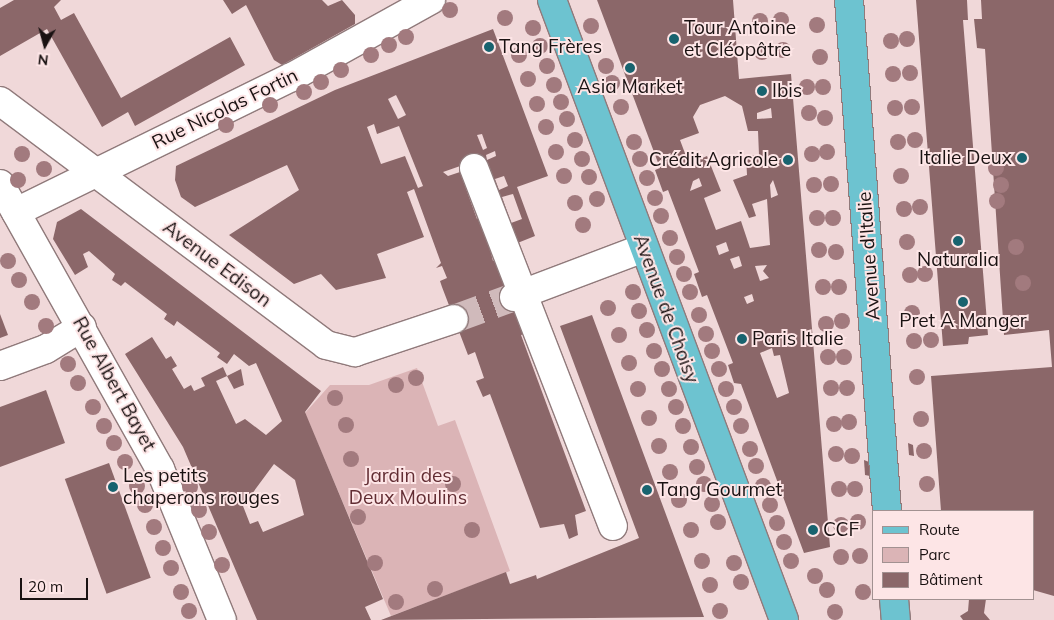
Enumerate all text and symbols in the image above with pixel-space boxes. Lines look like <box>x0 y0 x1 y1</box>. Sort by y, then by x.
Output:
place label: Tour Antoine et Cléopâtre <box>684 17 796 61</box>
north arrow <box>20 20 70 70</box>
marker: Tour Antoine et Cléopâtre <box>668 33 680 45</box>
place label: Tang Frères <box>499 36 602 58</box>
marker: Tang Frères <box>483 41 495 53</box>
text: N <box>37 50 50 69</box>
marker: Asia Market <box>624 62 636 74</box>
street label: Rue Nicolas Fortin <box>148 64 302 154</box>
place label: Asia Market <box>577 76 683 98</box>
place label: Ibis <box>772 80 802 102</box>
marker: Ibis <box>756 85 768 97</box>
place label: Italie Deux <box>919 147 1012 169</box>
place label: Crédit Agricole <box>649 149 778 171</box>
marker: Italie Deux <box>1016 152 1028 164</box>
marker: Crédit Agricole <box>782 154 794 166</box>
street label: Avenue d'Italie <box>853 191 885 321</box>
street label: Avenue Edison <box>158 216 276 312</box>
street label: Avenue de Choisy <box>628 231 704 387</box>
marker: Naturalia <box>952 235 964 247</box>
place label: Naturalia <box>917 249 999 271</box>
marker: Pret A Manger <box>957 296 969 308</box>
place label: Pret A Manger <box>899 310 1027 332</box>
street label: Rue Albert Bayet <box>68 313 160 455</box>
place label: Paris Italie <box>752 328 843 350</box>
marker: Paris Italie <box>736 333 748 345</box>
place label: Les petits chaperons rouges <box>123 465 280 509</box>
park label: Jardin des Deux Moulins <box>349 465 467 509</box>
place label: Tang Gourmet <box>657 479 782 501</box>
marker: Les petits chaperons rouges <box>107 481 119 493</box>
marker: Tang Gourmet <box>641 484 653 496</box>
legend <box>872 510 1034 600</box>
place label: CCF <box>823 519 859 541</box>
text: Route <box>919 520 960 539</box>
marker: CCF <box>807 524 819 536</box>
text: Parc <box>919 545 950 564</box>
scale bar <box>22 568 90 600</box>
text: Bâtiment <box>919 570 982 589</box>
text: 20 m <box>28 577 63 596</box>

